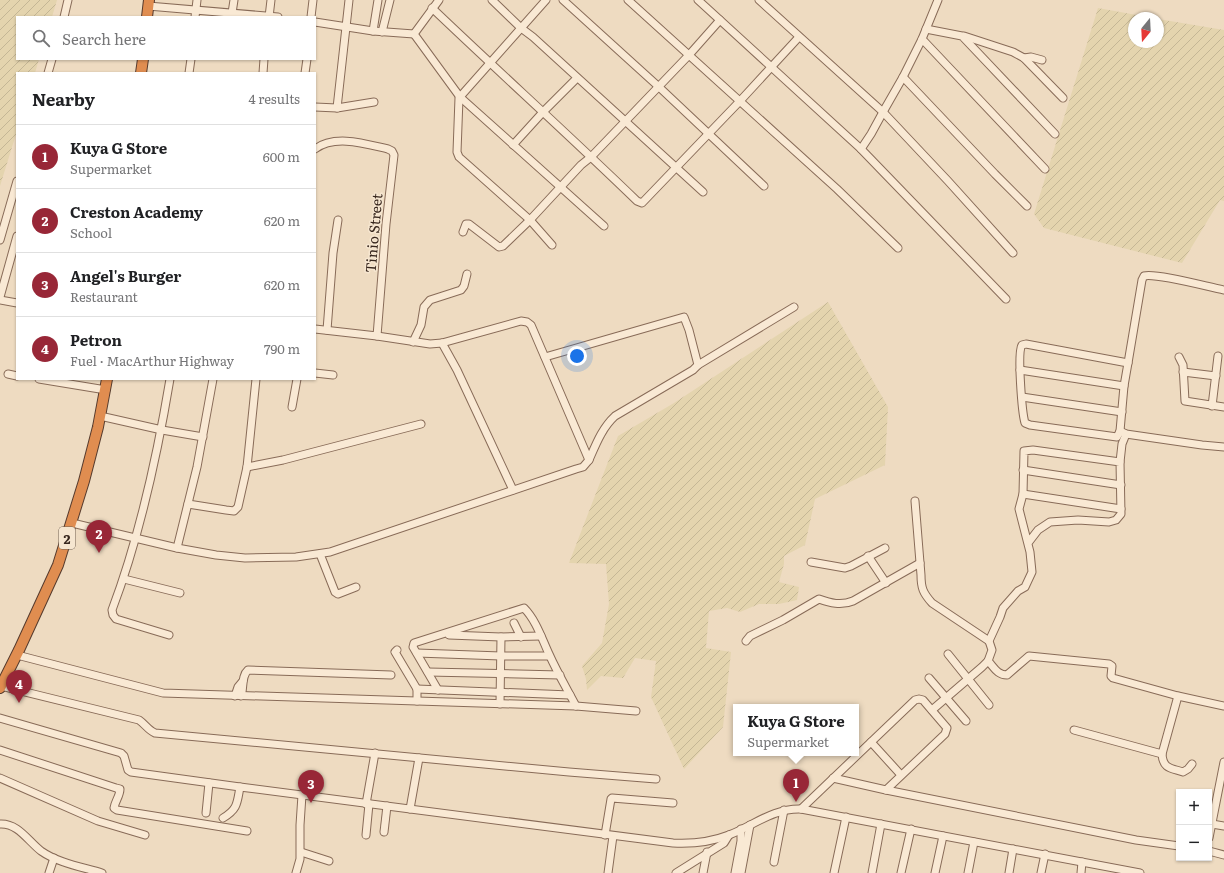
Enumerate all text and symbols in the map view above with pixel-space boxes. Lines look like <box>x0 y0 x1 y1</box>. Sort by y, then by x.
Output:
north arrow <box>1128 12 1164 48</box>
search box <box>16 16 316 60</box>
icon: search <box>30 27 52 49</box>
text: Search here <box>62 27 146 50</box>
text: Nearby <box>32 86 95 111</box>
text: 4 results <box>249 89 300 108</box>
text: Kuya G Store <box>70 136 167 159</box>
text: 1 <box>42 147 48 166</box>
text: 600 m <box>263 147 300 166</box>
text: Supermarket <box>70 159 152 178</box>
street label: Tinio Street <box>360 192 386 274</box>
text: Creston Academy <box>70 200 203 223</box>
text: 2 <box>42 211 48 230</box>
text: 620 m <box>264 211 300 230</box>
text: School <box>70 223 112 242</box>
text: Angel's Burger <box>70 264 181 287</box>
text: 3 <box>41 275 49 294</box>
text: 620 m <box>264 275 300 294</box>
text: Restaurant <box>70 287 138 306</box>
text: Petron <box>70 328 122 351</box>
text: 4 <box>41 339 49 358</box>
text: 790 m <box>264 339 300 358</box>
your location <box>567 346 587 366</box>
text: Fuel · MacArthur Highway <box>70 351 234 370</box>
pin: 2 <box>86 520 112 553</box>
road number: 2 <box>59 527 75 549</box>
pin: 4 <box>6 670 32 703</box>
popup <box>733 704 859 756</box>
text: Kuya G Store <box>747 709 845 732</box>
text: Supermarket <box>747 732 829 751</box>
pin: 1 <box>783 769 809 802</box>
pin: 3 <box>298 770 324 803</box>
map controls <box>1176 789 1212 861</box>
button: + <box>1176 789 1212 825</box>
button: − <box>1176 825 1212 861</box>

